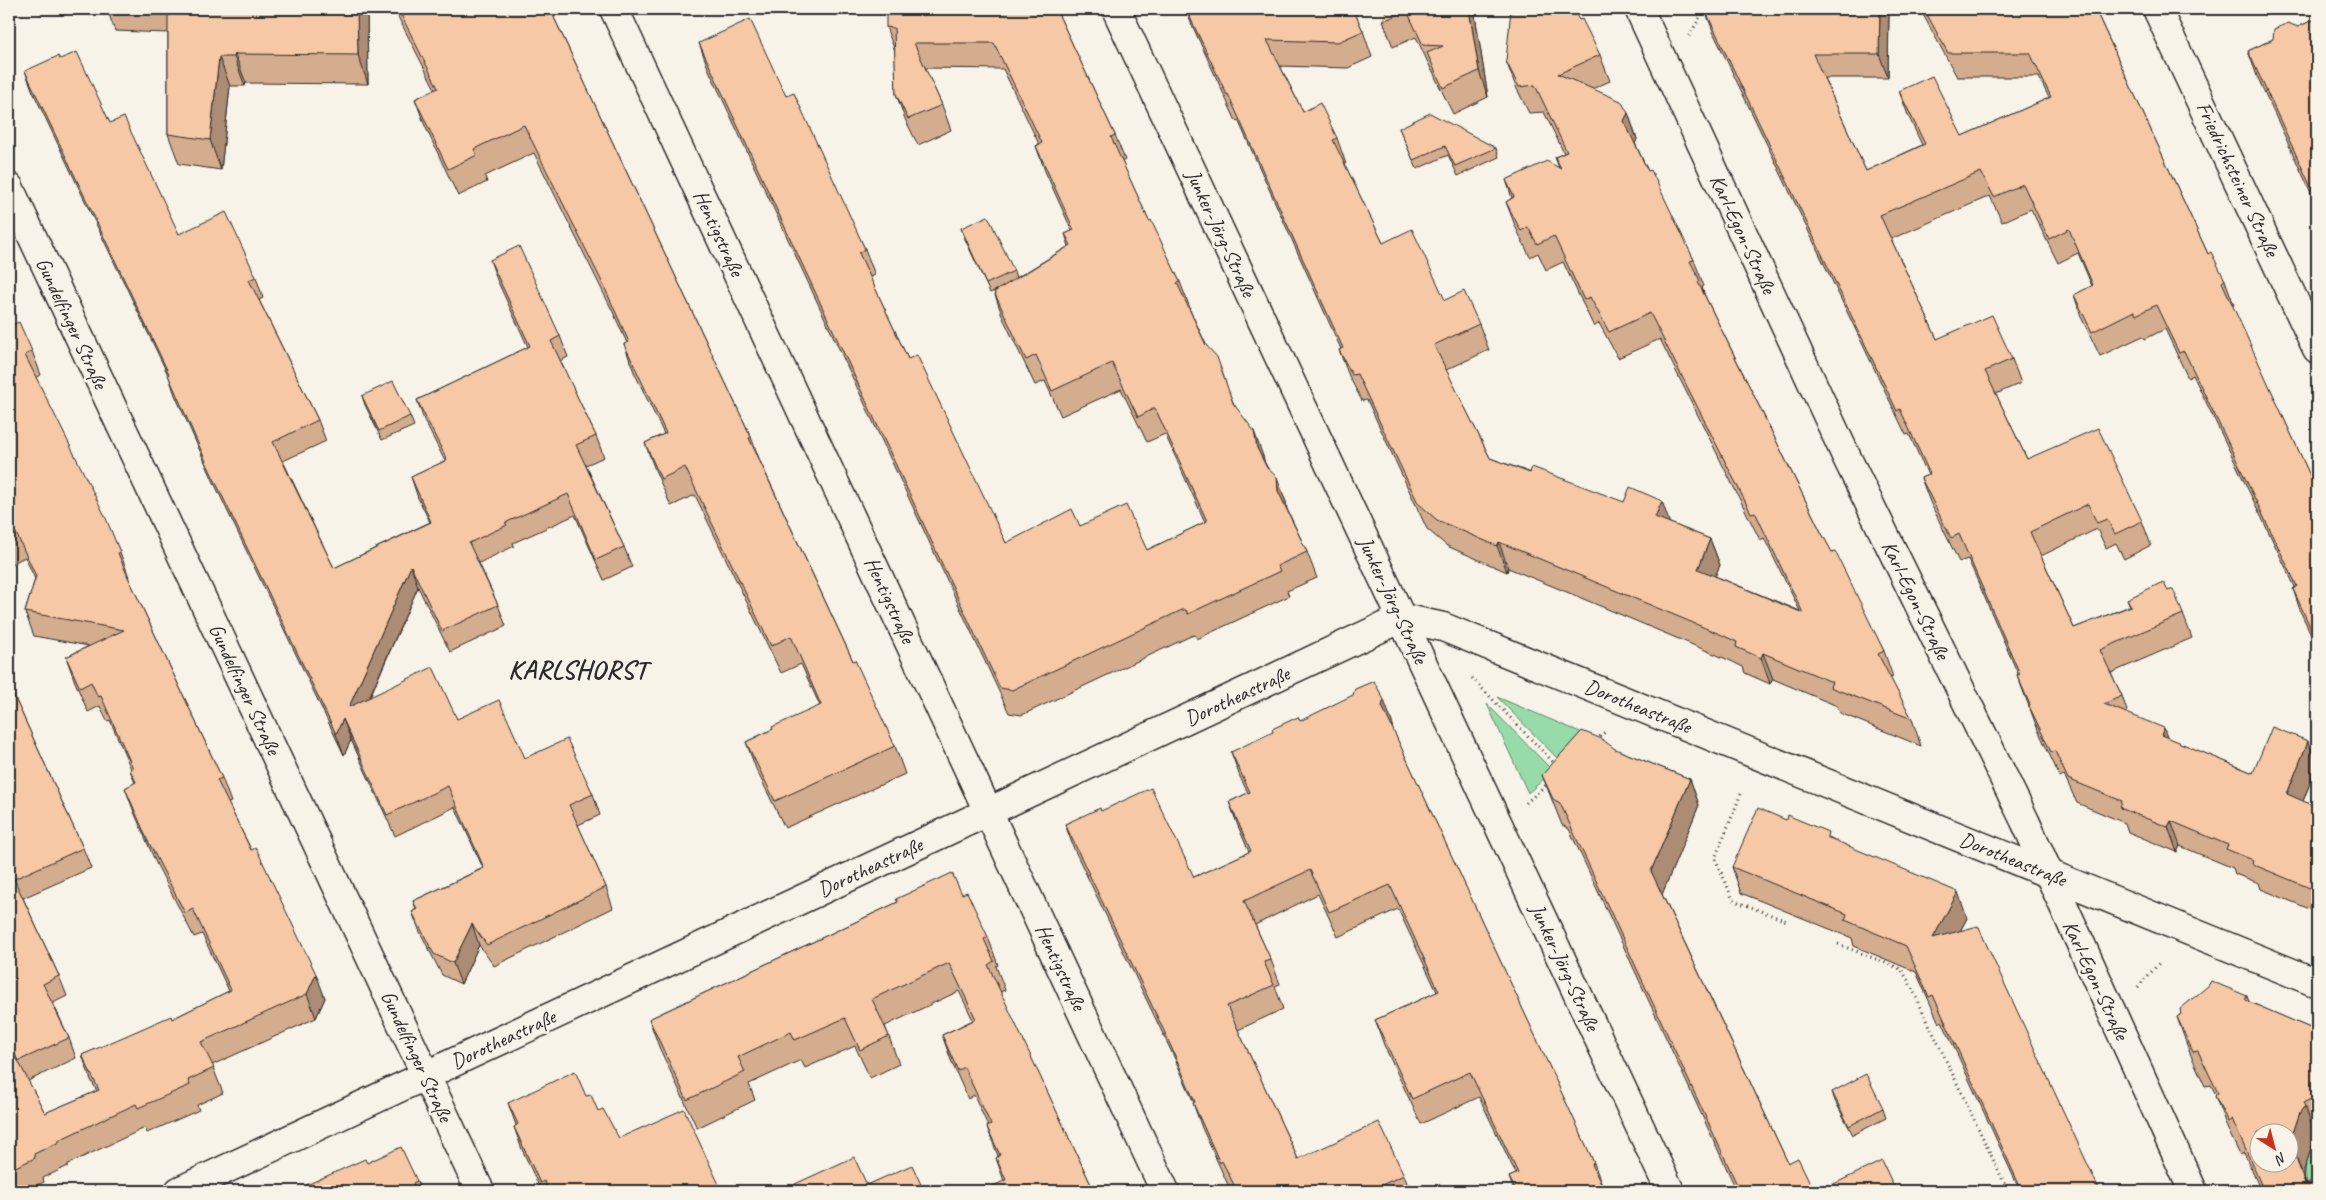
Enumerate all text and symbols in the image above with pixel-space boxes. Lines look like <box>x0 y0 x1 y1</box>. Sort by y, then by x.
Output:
street label: Friedrichsteiner Straße <box>2191 97 2286 262</box>
street label: Junker-Jörg-Straße <box>1180 164 1263 303</box>
street label: Karl-Egon-Straße <box>1704 170 1783 300</box>
street label: Hentigstraße <box>688 186 751 282</box>
street label: Gundelfinger Straße <box>30 253 115 395</box>
street label: Junker-Jörg-Straße <box>1352 531 1435 670</box>
street label: Karl-Egon-Straße <box>1876 537 1957 665</box>
street label: Hentigstraße <box>859 553 922 649</box>
street label: Gundelfinger Straße <box>203 619 288 761</box>
district label: KARLSHORST <box>508 653 653 686</box>
street label: Dorotheastraße <box>1181 660 1295 732</box>
street label: Dorotheastraße <box>1581 673 1697 740</box>
street label: Dorotheastraße <box>1956 826 2072 893</box>
street label: Dorotheastraße <box>814 831 928 903</box>
street label: Junker-Jörg-Straße <box>1524 898 1607 1037</box>
street label: Karl-Egon-Straße <box>2057 916 2136 1046</box>
street label: Hentigstraße <box>1030 920 1093 1016</box>
street label: Gundelfinger Straße <box>375 986 460 1128</box>
street label: Dorotheastraße <box>447 1003 561 1075</box>
north arrow <box>2248 1122 2298 1172</box>
text: N <box>2271 1149 2290 1169</box>

